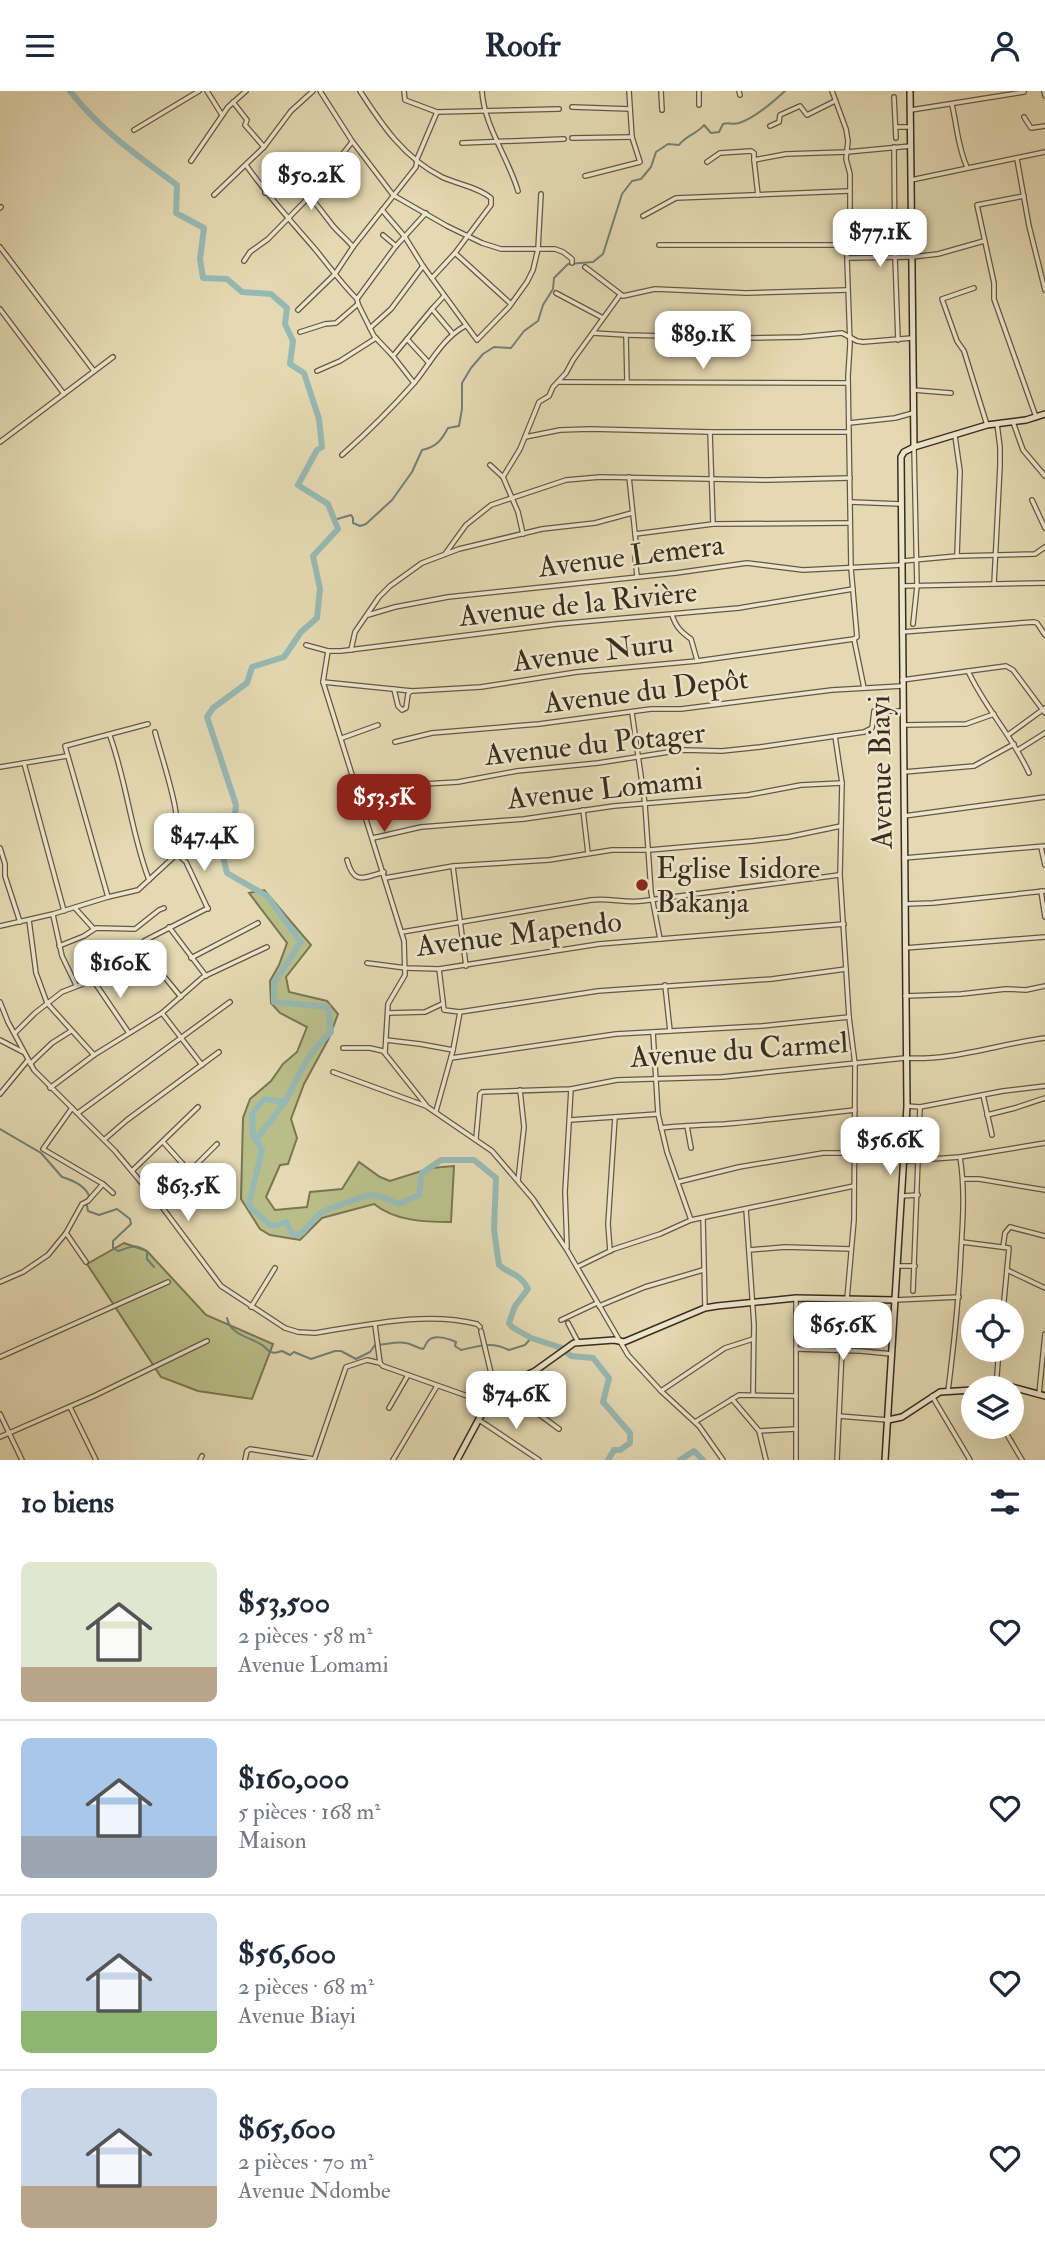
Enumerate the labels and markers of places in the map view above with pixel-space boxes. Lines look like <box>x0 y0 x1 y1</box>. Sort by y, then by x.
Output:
pin: $50.2K <box>254 152 368 212</box>
pin: $77.1K <box>823 209 937 269</box>
pin: $89.1K <box>646 311 760 371</box>
pin: $53.5K <box>327 775 441 834</box>
pin: $47.4K <box>147 813 261 873</box>
place label: Eglise Isidore Bakanja <box>656 850 820 921</box>
marker: Eglise Isidore Bakanja <box>634 877 650 893</box>
pin: $160K <box>71 941 169 1000</box>
pin: $56.6K <box>833 1117 947 1177</box>
pin: $63.5K <box>131 1163 245 1223</box>
pin: $65.6K <box>786 1303 900 1362</box>
pin: $74.6K <box>459 1371 573 1431</box>

